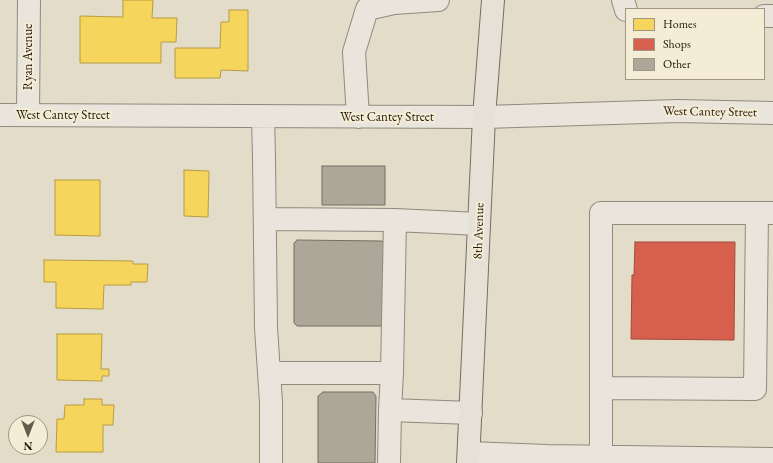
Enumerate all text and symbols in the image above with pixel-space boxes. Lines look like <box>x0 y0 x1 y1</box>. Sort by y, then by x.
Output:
legend <box>625 8 765 80</box>
text: Homes <box>663 16 697 32</box>
street label: Ryan Avenue <box>20 24 36 90</box>
text: Shops <box>663 36 691 52</box>
text: Other <box>663 56 691 72</box>
street label: West Cantey Street <box>663 103 757 121</box>
street label: West Cantey Street <box>16 107 110 123</box>
street label: West Cantey Street <box>340 109 434 125</box>
street label: 8th Avenue <box>470 202 488 260</box>
north arrow <box>8 415 48 455</box>
text: N <box>24 439 32 453</box>

